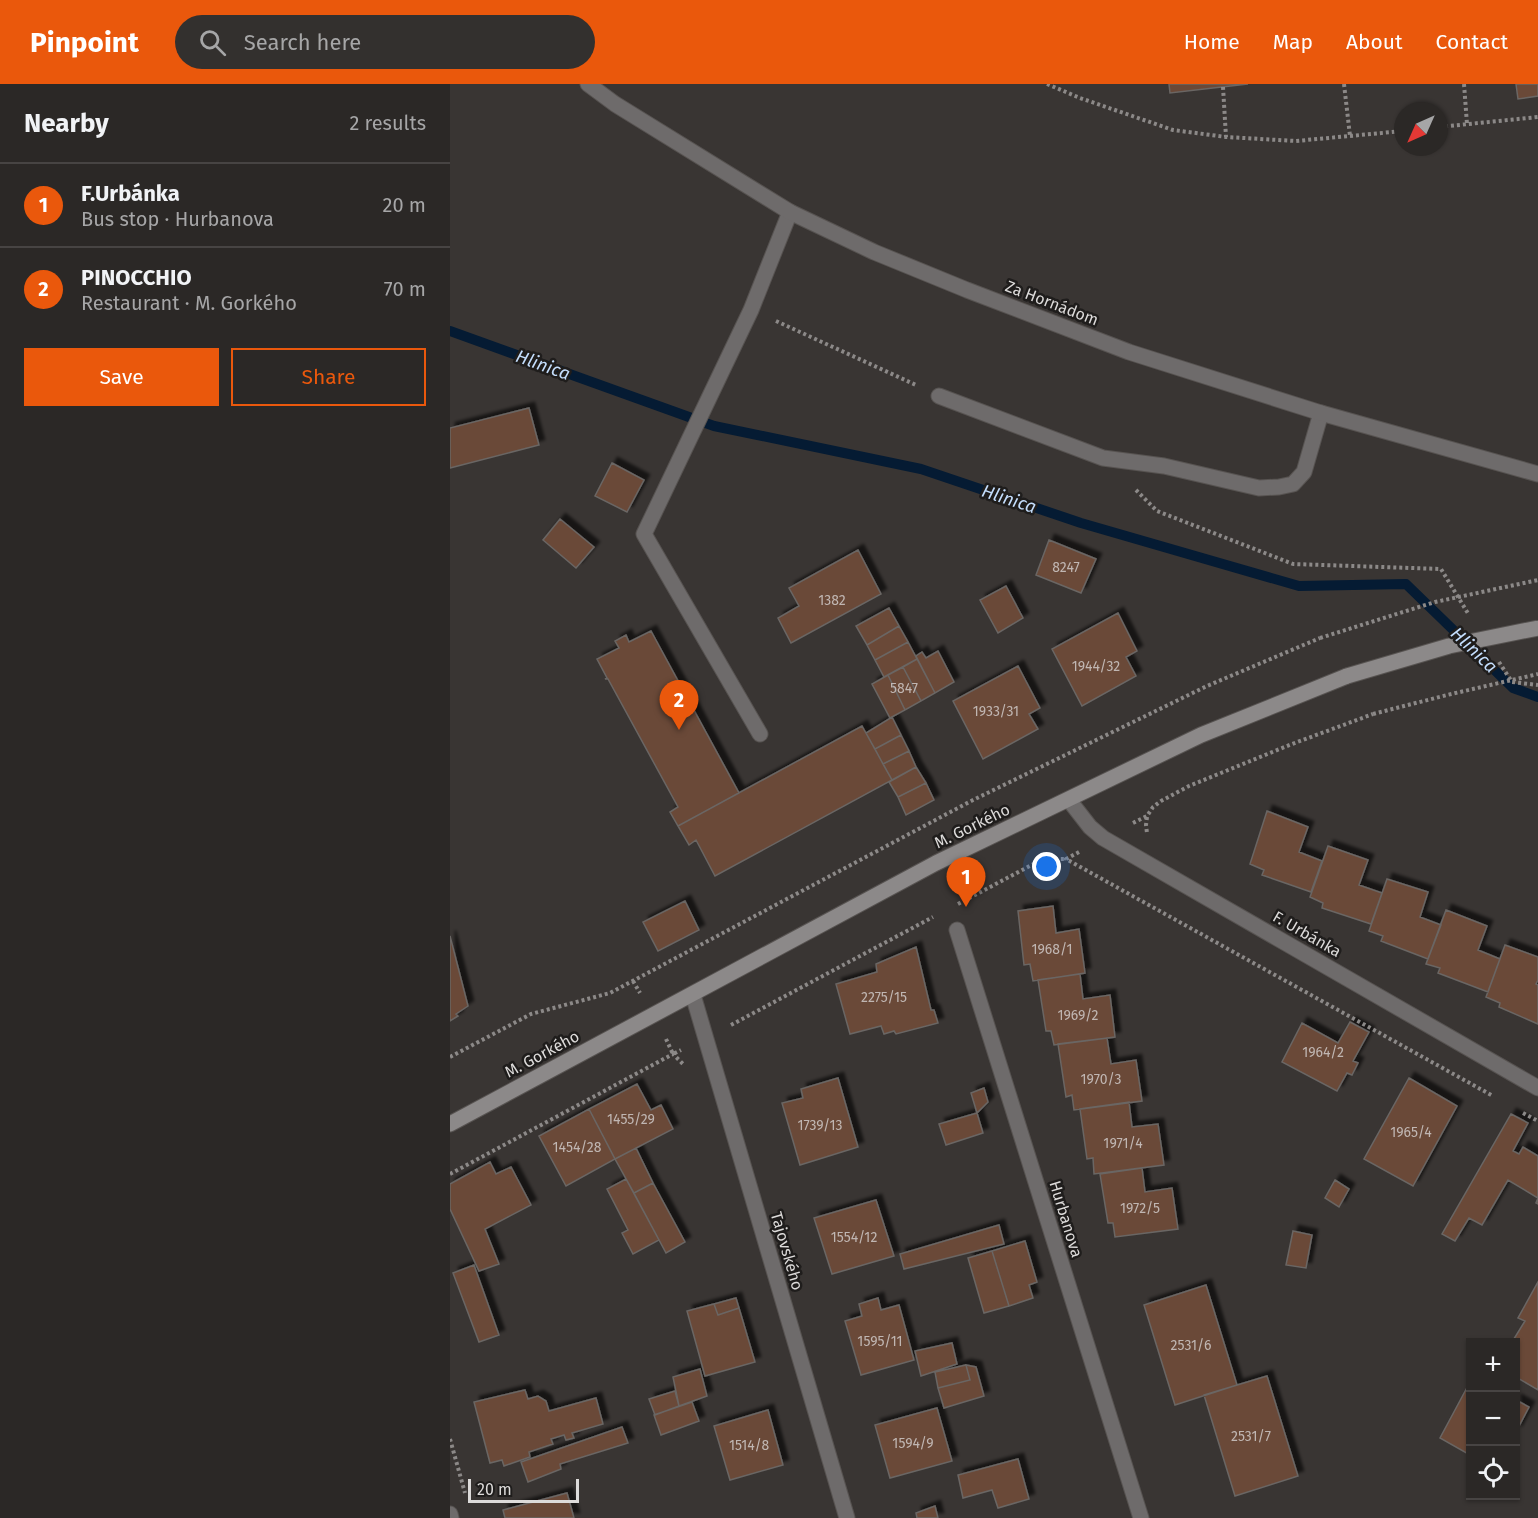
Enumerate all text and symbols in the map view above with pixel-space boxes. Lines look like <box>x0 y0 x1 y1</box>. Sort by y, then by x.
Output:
search box <box>175 15 595 69</box>
text: Pinpoint <box>30 26 139 59</box>
icon: search <box>196 26 229 59</box>
text: Search here <box>244 29 361 56</box>
text: Home <box>1184 29 1240 55</box>
text: Map <box>1273 29 1313 55</box>
text: About <box>1346 29 1403 55</box>
text: Contact <box>1436 29 1508 55</box>
north arrow <box>1394 102 1448 156</box>
text: Nearby <box>24 108 109 139</box>
text: 2 results <box>349 111 426 135</box>
text: F.Urbánka <box>81 180 180 207</box>
text: 1 <box>39 193 48 217</box>
text: 20 m <box>383 193 426 217</box>
text: Bus stop · Hurbanova <box>81 207 274 231</box>
text: PINOCCHIO <box>81 264 192 291</box>
text: 2 <box>38 277 49 301</box>
text: 70 m <box>384 277 426 301</box>
street label: Za Hornádom <box>1003 277 1101 329</box>
text: Restaurant · M. Gorkého <box>81 291 297 315</box>
water label: Hlinica <box>513 345 573 385</box>
button: Save <box>24 348 219 406</box>
button: Share <box>231 348 426 406</box>
water label: Hlinica <box>979 480 1039 518</box>
house number: 8247 <box>1052 559 1080 576</box>
house number: 1382 <box>818 592 846 609</box>
water label: Hlinica <box>1446 623 1502 677</box>
house number: 1944/32 <box>1072 658 1120 675</box>
pin: 2 <box>660 680 698 730</box>
house number: 5847 <box>890 680 918 697</box>
house number: 1933/31 <box>973 703 1019 720</box>
street label: M. Gorkého <box>931 800 1013 852</box>
your location <box>1032 852 1061 881</box>
pin: 1 <box>946 858 986 907</box>
street label: F. Urbánka <box>1270 907 1344 961</box>
house number: 1968/1 <box>1031 941 1073 958</box>
house number: 2275/15 <box>861 989 907 1006</box>
house number: 1969/2 <box>1057 1007 1099 1024</box>
street label: M. Gorkého <box>501 1026 583 1082</box>
house number: 1964/2 <box>1302 1044 1344 1061</box>
house number: 1970/3 <box>1081 1071 1121 1088</box>
house number: 1455/29 <box>607 1111 655 1128</box>
house number: 1739/13 <box>797 1117 843 1134</box>
house number: 1965/4 <box>1390 1124 1432 1141</box>
house number: 1971/4 <box>1103 1135 1143 1152</box>
house number: 1454/28 <box>553 1139 602 1156</box>
street label: Hurbanova <box>1045 1178 1087 1260</box>
house number: 1972/5 <box>1120 1200 1160 1217</box>
street label: Tajovského <box>767 1210 807 1292</box>
house number: 1554/12 <box>831 1229 877 1246</box>
house number: 1595/11 <box>857 1333 903 1350</box>
house number: 2531/6 <box>1171 1337 1211 1354</box>
map controls <box>1466 1338 1520 1500</box>
button: + <box>1466 1338 1520 1392</box>
button: − <box>1466 1392 1520 1446</box>
house number: 2531/7 <box>1231 1428 1271 1445</box>
house number: 1594/9 <box>892 1435 934 1452</box>
house number: 1514/8 <box>729 1437 769 1454</box>
button: locate <box>1466 1446 1520 1500</box>
scale bar <box>468 1476 579 1504</box>
text: 20 m <box>477 1480 512 1499</box>

